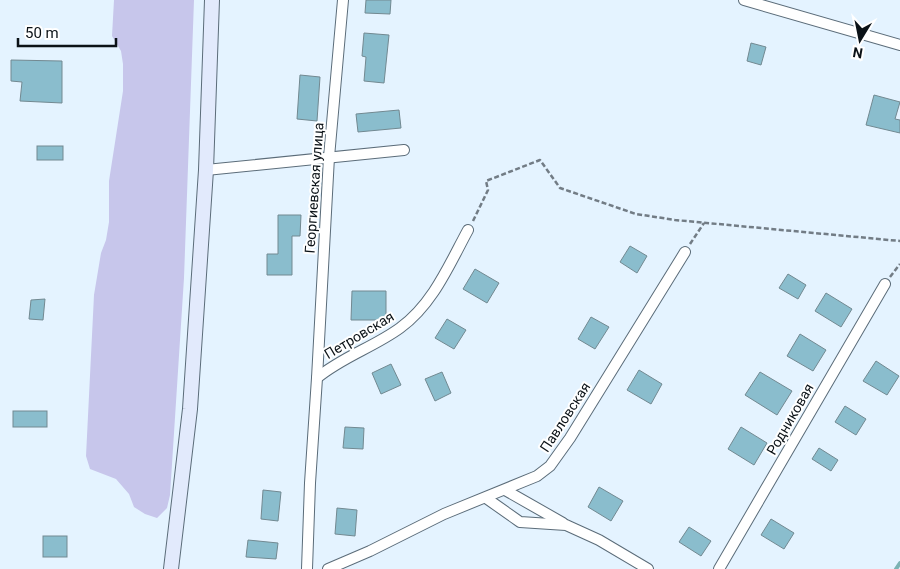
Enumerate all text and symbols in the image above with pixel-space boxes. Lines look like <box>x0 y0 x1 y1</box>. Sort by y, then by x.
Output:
scale bar <box>18 15 115 47</box>
north arrow <box>835 15 885 65</box>
text: 50 m <box>25 24 59 42</box>
text: N <box>851 44 864 62</box>
street label: Георгиевская улица <box>301 122 327 254</box>
street label: Петровская <box>321 308 397 362</box>
street label: Павловская <box>537 379 593 455</box>
street label: Родниковая <box>763 381 817 457</box>

